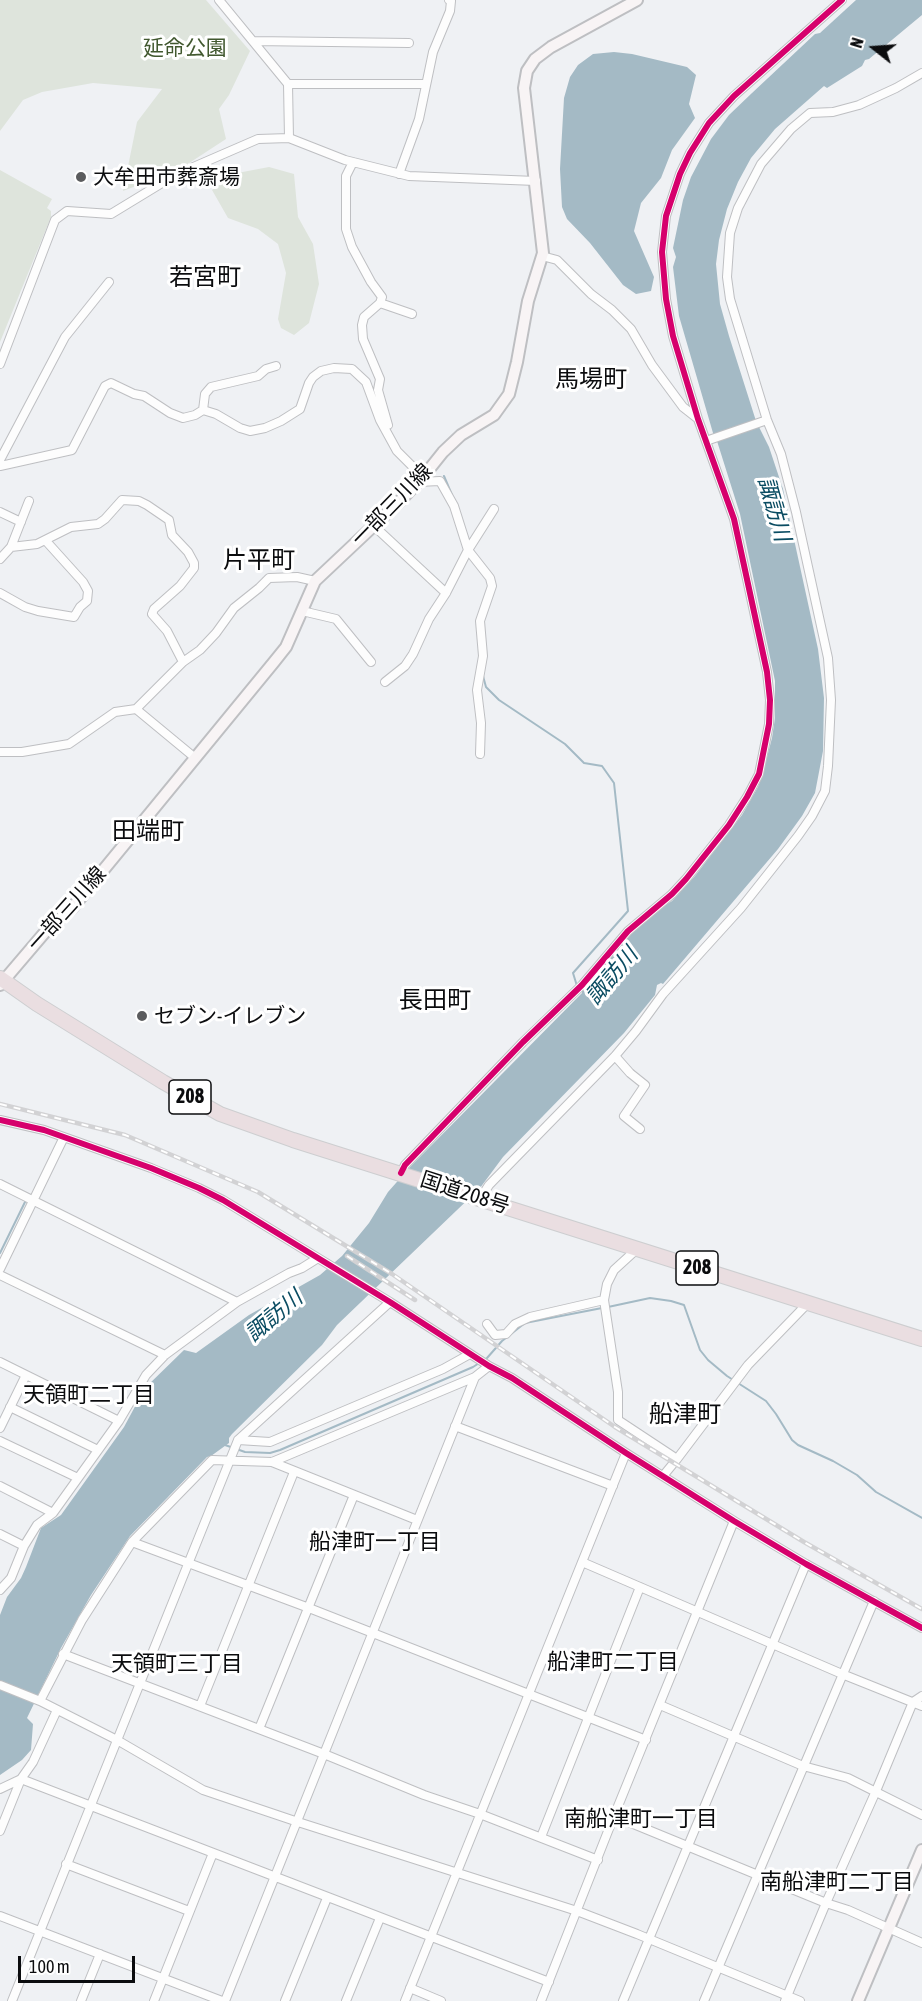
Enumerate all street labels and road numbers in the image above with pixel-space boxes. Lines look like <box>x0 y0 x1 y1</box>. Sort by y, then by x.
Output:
street label: 一部三川線 <box>346 458 438 552</box>
street label: 一部三川線 <box>23 862 111 956</box>
road number: 208 <box>169 1080 211 1114</box>
street label: 国道208号 <box>417 1167 513 1219</box>
road number: 208 <box>676 1251 718 1285</box>

